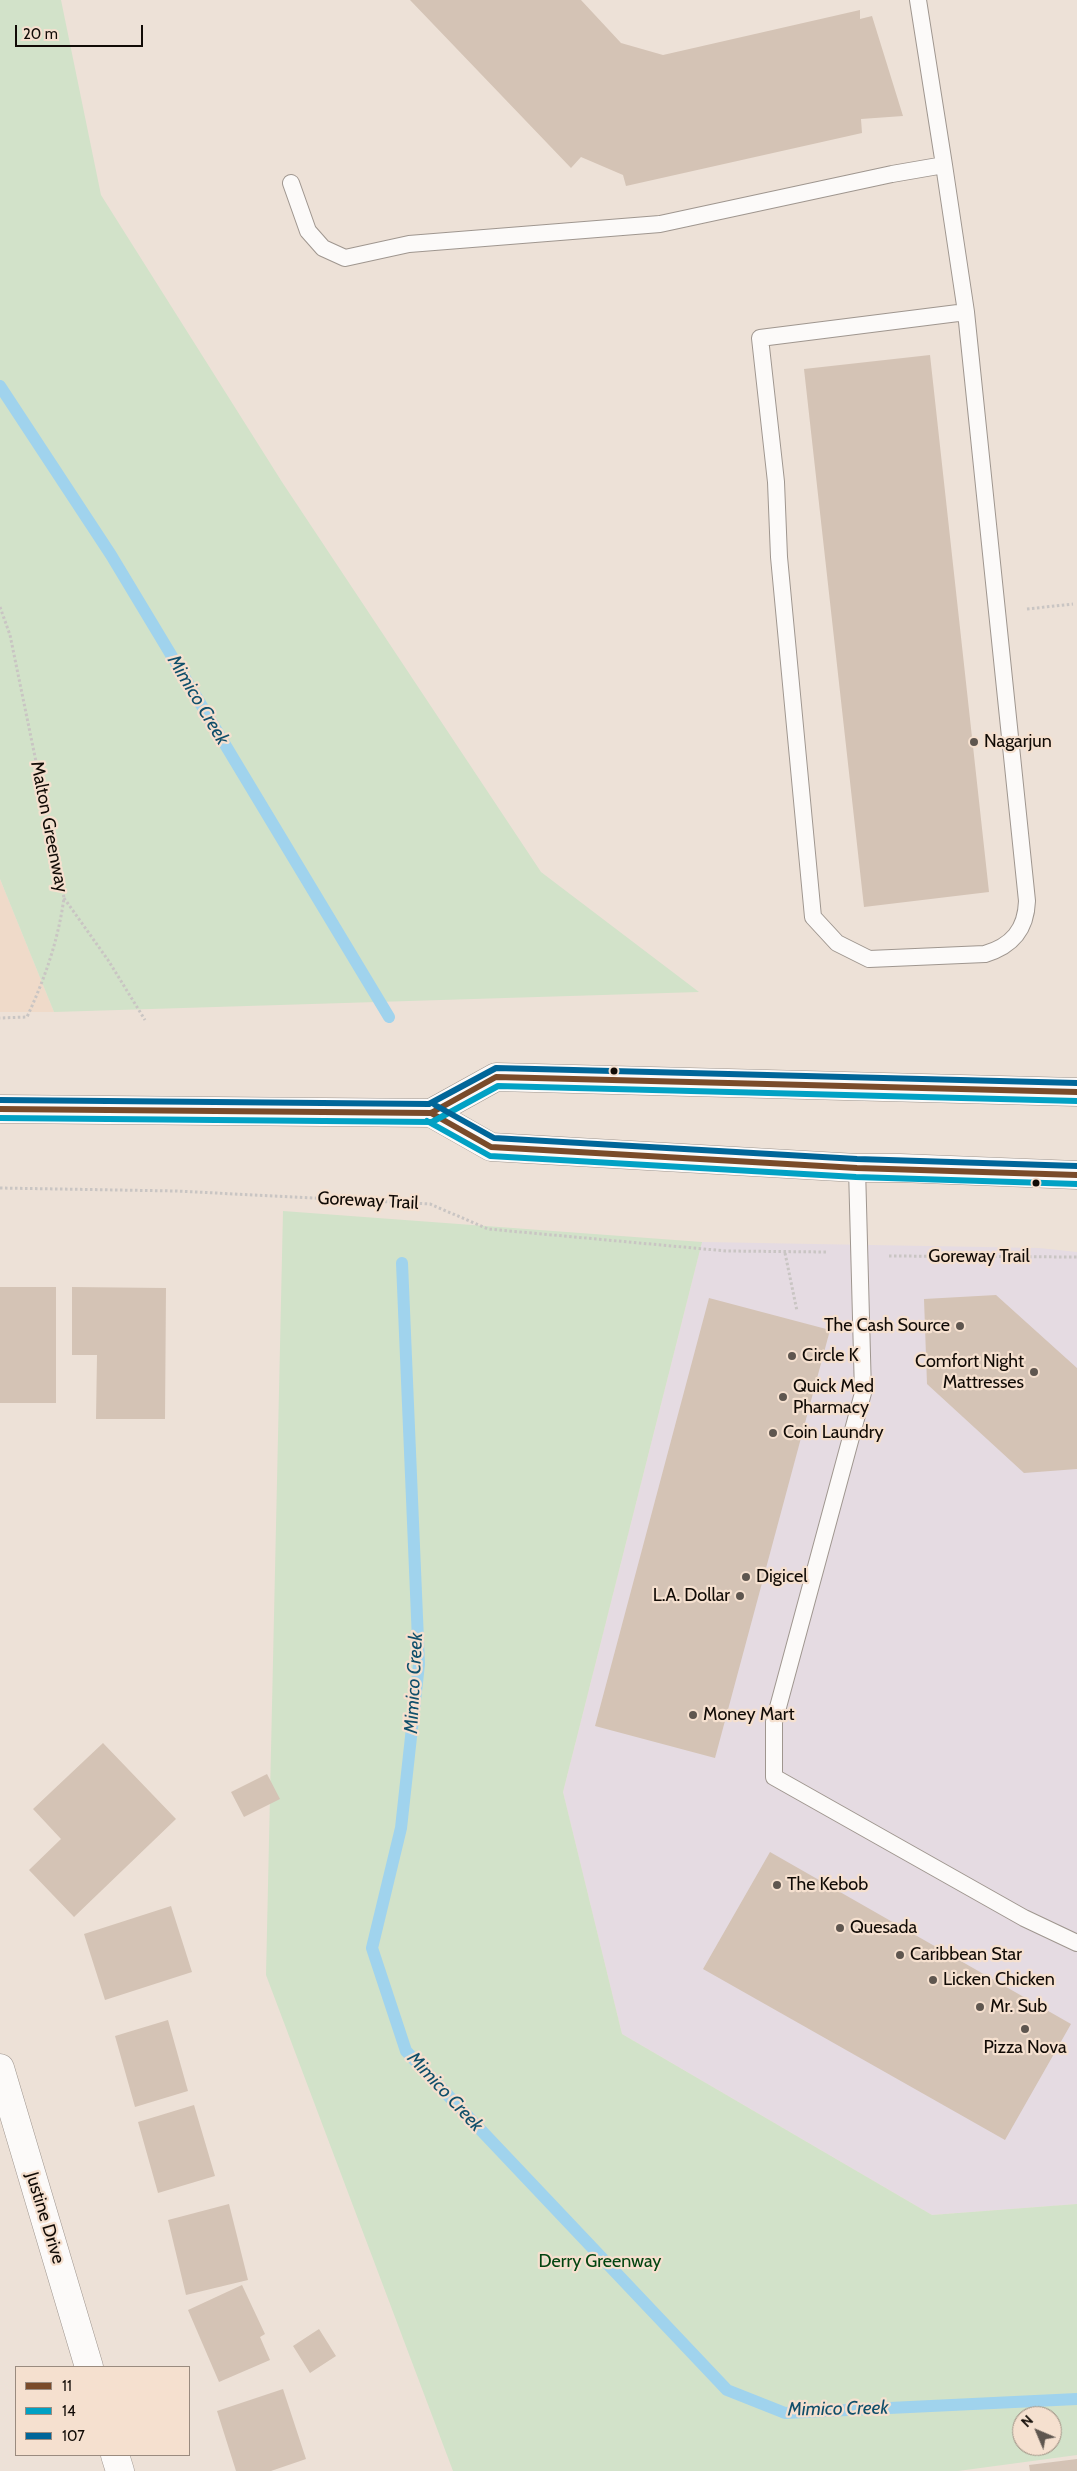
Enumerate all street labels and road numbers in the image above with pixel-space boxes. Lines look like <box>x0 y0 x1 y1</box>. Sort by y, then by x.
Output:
street label: Malton Greenway <box>26 759 72 895</box>
street label: Goreway Trail <box>317 1188 419 1214</box>
street label: Goreway Trail <box>928 1246 1030 1268</box>
street label: Justine Drive <box>21 2169 69 2267</box>

